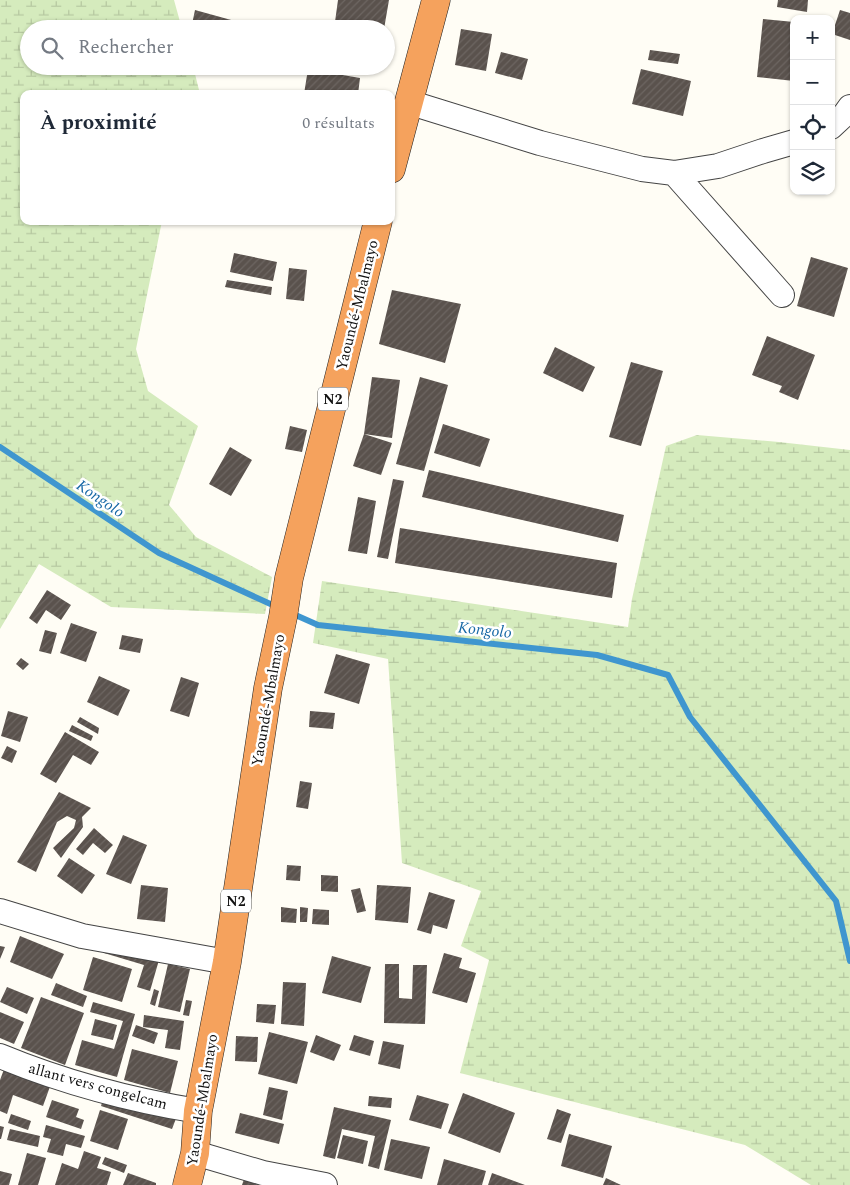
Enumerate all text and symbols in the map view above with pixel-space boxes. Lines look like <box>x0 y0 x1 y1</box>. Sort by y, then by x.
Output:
map controls <box>790 15 835 195</box>
button: + <box>790 15 835 60</box>
search box <box>20 20 395 75</box>
text: Rechercher <box>78 33 174 62</box>
icon: search <box>38 34 66 62</box>
button: − <box>790 60 835 105</box>
button: locate <box>790 105 835 150</box>
text: À proximité <box>40 107 157 139</box>
text: 0 résultats <box>302 111 375 135</box>
button: layers <box>790 150 835 195</box>
street label: Yaoundé-Mbalmayo <box>330 238 385 373</box>
road number: N2 <box>318 388 348 410</box>
water label: Kongolo <box>71 474 130 524</box>
water label: Kongolo <box>457 615 513 645</box>
street label: Yaoundé-Mbalmayo <box>246 632 291 768</box>
road number: N2 <box>221 889 251 912</box>
street label: Yaoundé-Mbalmayo <box>181 1032 224 1168</box>
street label: allant vers congelcam <box>26 1057 170 1116</box>

